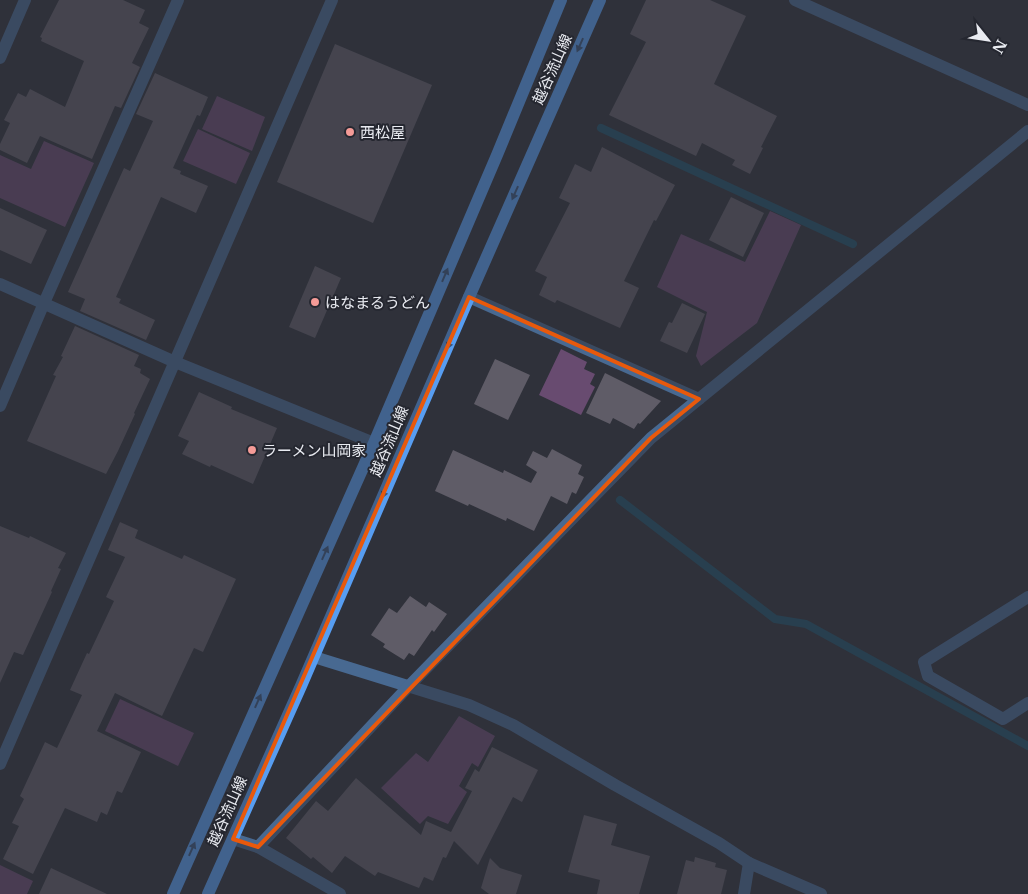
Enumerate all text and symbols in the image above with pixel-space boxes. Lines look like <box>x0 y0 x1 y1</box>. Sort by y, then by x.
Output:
north arrow <box>963 15 1013 65</box>
street label: 越谷流山線 <box>528 31 576 108</box>
text: N <box>988 36 1010 57</box>
one-way arrow <box>576 38 584 52</box>
place label: 西松屋 <box>360 123 405 142</box>
marker: 西松屋 <box>344 126 356 138</box>
one-way arrow <box>510 186 518 200</box>
one-way arrow <box>442 268 450 282</box>
place label: はなまるうどん <box>325 293 430 312</box>
marker: はなまるうどん <box>309 296 321 308</box>
one-way arrow <box>445 335 453 349</box>
street label: 越谷流山線 <box>365 403 412 480</box>
place label: ラーメン山岡家 <box>262 441 366 460</box>
marker: ラーメン山岡家 <box>246 444 258 456</box>
one-way arrow <box>381 484 389 498</box>
one-way arrow <box>321 546 329 560</box>
one-way arrow <box>255 694 263 708</box>
street label: 越谷流山線 <box>203 773 251 850</box>
one-way arrow <box>189 842 197 856</box>

